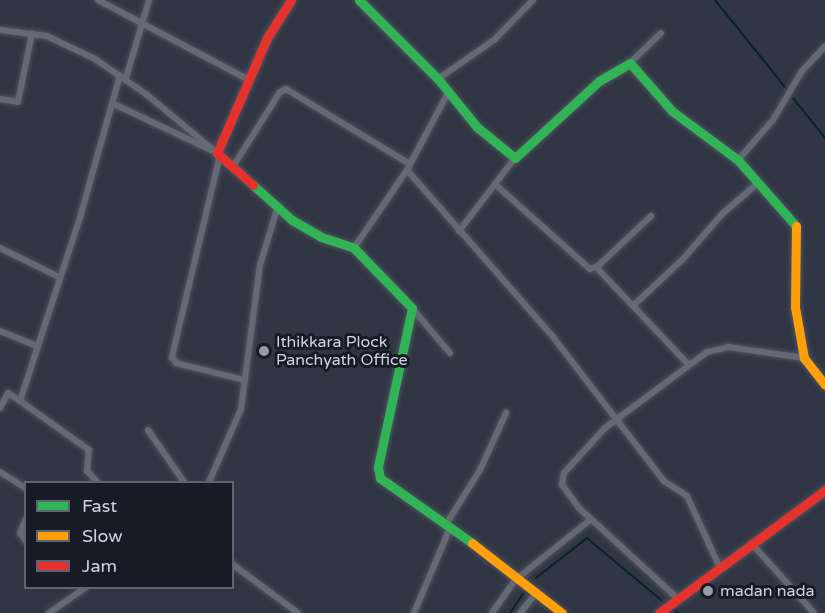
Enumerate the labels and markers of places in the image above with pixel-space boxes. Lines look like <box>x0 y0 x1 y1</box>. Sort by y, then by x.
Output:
place label: Ithikkara Plock Panchyath Office <box>276 332 408 370</box>
marker: Ithikkara Plock Panchyath Office <box>257 344 271 358</box>
place label: madan nada <box>720 581 814 601</box>
marker: madan nada <box>701 584 715 598</box>

